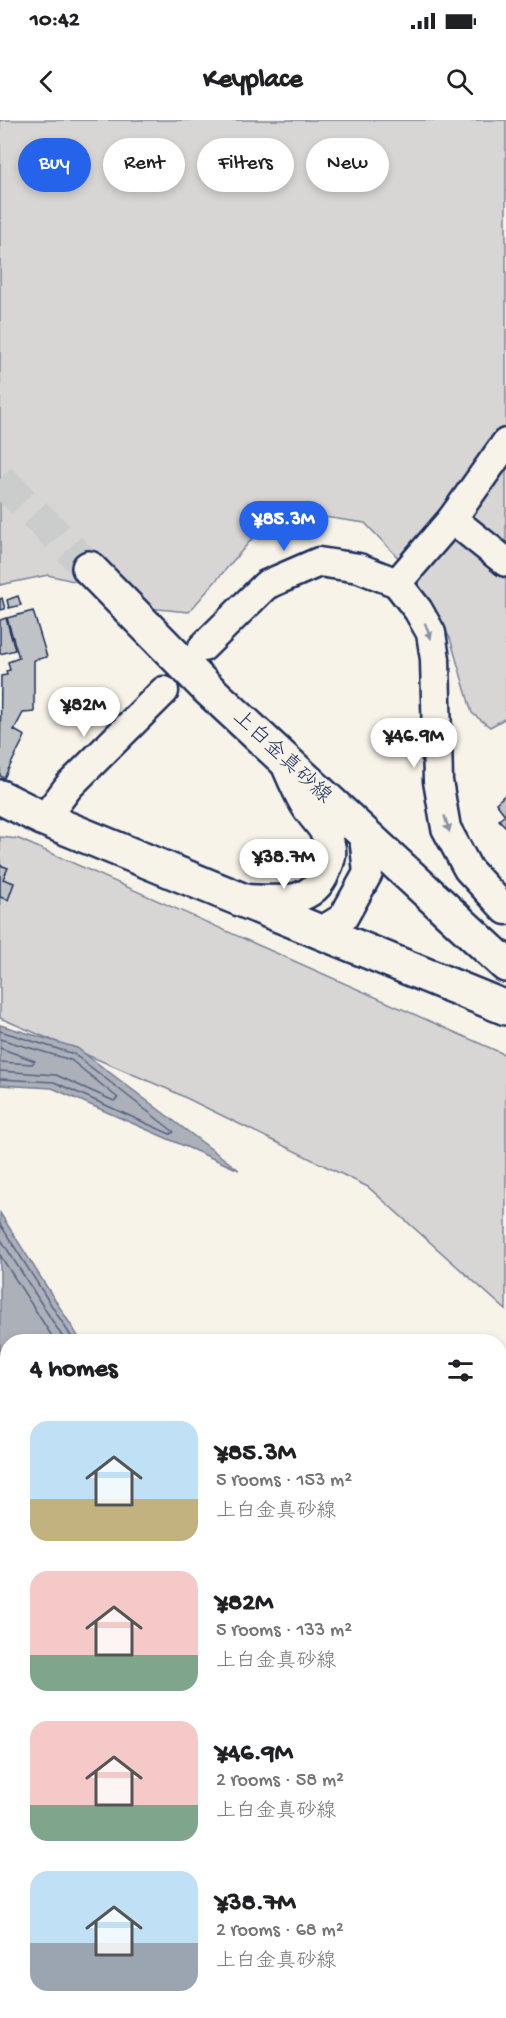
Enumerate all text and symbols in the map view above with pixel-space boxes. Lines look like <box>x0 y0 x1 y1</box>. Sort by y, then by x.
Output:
text: 10:42 <box>30 8 79 34</box>
icon: back <box>30 65 63 98</box>
text: Keyplace <box>203 65 303 97</box>
icon: search <box>443 65 476 98</box>
chip: Buy <box>18 138 91 192</box>
chip: Rent <box>103 138 185 192</box>
chip: Filters <box>197 138 294 192</box>
chip: New <box>306 138 389 192</box>
pin: ¥85.3M <box>235 501 333 552</box>
text: ¥85.3M <box>253 509 315 532</box>
one-way arrow <box>424 623 434 641</box>
pin: ¥82M <box>48 687 120 738</box>
text: ¥82M <box>62 695 106 718</box>
street label: 上白金真砂線 <box>226 704 337 810</box>
pin: ¥46.9M <box>365 718 463 769</box>
text: ¥46.9M <box>384 726 444 749</box>
one-way arrow <box>443 815 452 833</box>
pin: ¥38.7M <box>235 839 333 890</box>
text: ¥38.7M <box>253 847 315 870</box>
icon: filters <box>444 1354 477 1387</box>
text: 4 homes <box>30 1355 117 1386</box>
text: ¥85.3M <box>216 1439 296 1470</box>
icon: home <box>78 1445 150 1517</box>
text: 5 rooms · 153 m² <box>216 1470 352 1493</box>
text: 上白金真砂線 <box>216 1501 336 1524</box>
text: ¥82M <box>216 1589 273 1620</box>
icon: home <box>78 1595 150 1667</box>
text: 5 rooms · 133 m² <box>216 1620 352 1643</box>
text: 上白金真砂線 <box>216 1651 336 1674</box>
text: ¥46.9M <box>216 1739 293 1770</box>
icon: home <box>78 1745 150 1817</box>
text: 2 rooms · 58 m² <box>216 1770 344 1793</box>
text: 上白金真砂線 <box>216 1801 336 1824</box>
text: ¥38.7M <box>216 1889 296 1920</box>
icon: home <box>78 1895 150 1967</box>
text: 2 rooms · 68 m² <box>216 1920 344 1943</box>
text: 上白金真砂線 <box>216 1951 336 1974</box>

